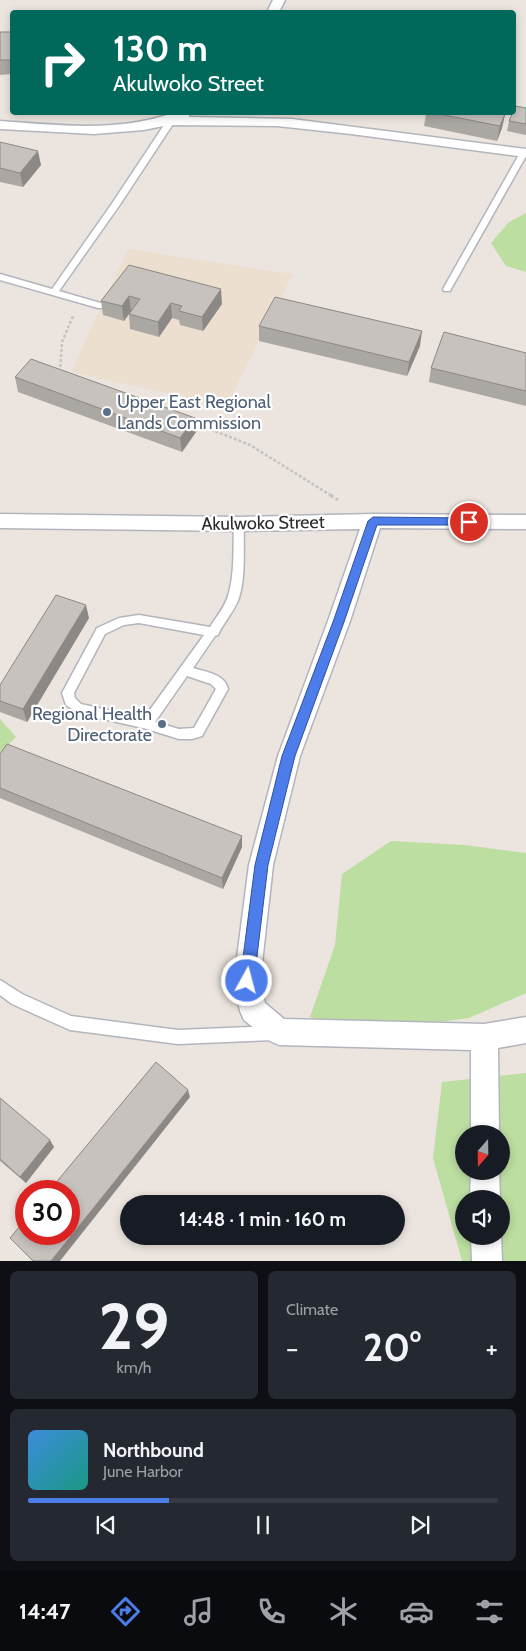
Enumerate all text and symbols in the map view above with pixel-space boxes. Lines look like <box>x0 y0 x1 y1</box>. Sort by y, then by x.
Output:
text: 130 m <box>113 27 208 70</box>
icon: right <box>30 30 95 95</box>
text: Akulwoko Street <box>113 70 264 97</box>
place label: Upper East Regional Lands Commission <box>117 391 271 434</box>
marker: Upper East Regional Lands Commission <box>101 406 113 418</box>
pin <box>448 501 490 543</box>
icon: arrive <box>455 508 483 536</box>
street label: Akulwoko Street <box>201 511 325 535</box>
place label: Regional Health Directorate <box>32 703 152 746</box>
marker: Regional Health Directorate <box>156 718 168 730</box>
position arrow <box>220 954 272 1006</box>
north arrow <box>455 1125 510 1180</box>
map controls <box>455 1125 510 1245</box>
speed limit sign: 30 <box>15 1180 80 1245</box>
button: sound <box>455 1190 510 1245</box>
text: 14:48 · 1 min · 160 m <box>179 1208 346 1231</box>
text: 29 <box>99 1286 169 1365</box>
text: Climate <box>286 1300 338 1319</box>
text: 20° <box>363 1324 421 1371</box>
text: − <box>286 1331 298 1365</box>
text: + <box>486 1331 498 1365</box>
text: km/h <box>116 1358 152 1377</box>
text: Northbound <box>103 1439 204 1462</box>
text: June Harbor <box>103 1462 183 1481</box>
icon: previous <box>92 1511 120 1539</box>
icon: pause <box>249 1511 277 1539</box>
icon: next <box>406 1511 434 1539</box>
icon: directions <box>108 1594 143 1629</box>
icon: music <box>181 1594 216 1629</box>
icon: phone <box>254 1594 289 1629</box>
icon: climate <box>326 1594 361 1629</box>
icon: car <box>399 1594 434 1629</box>
icon: filters <box>472 1594 507 1629</box>
text: 14:47 <box>19 1598 70 1625</box>

